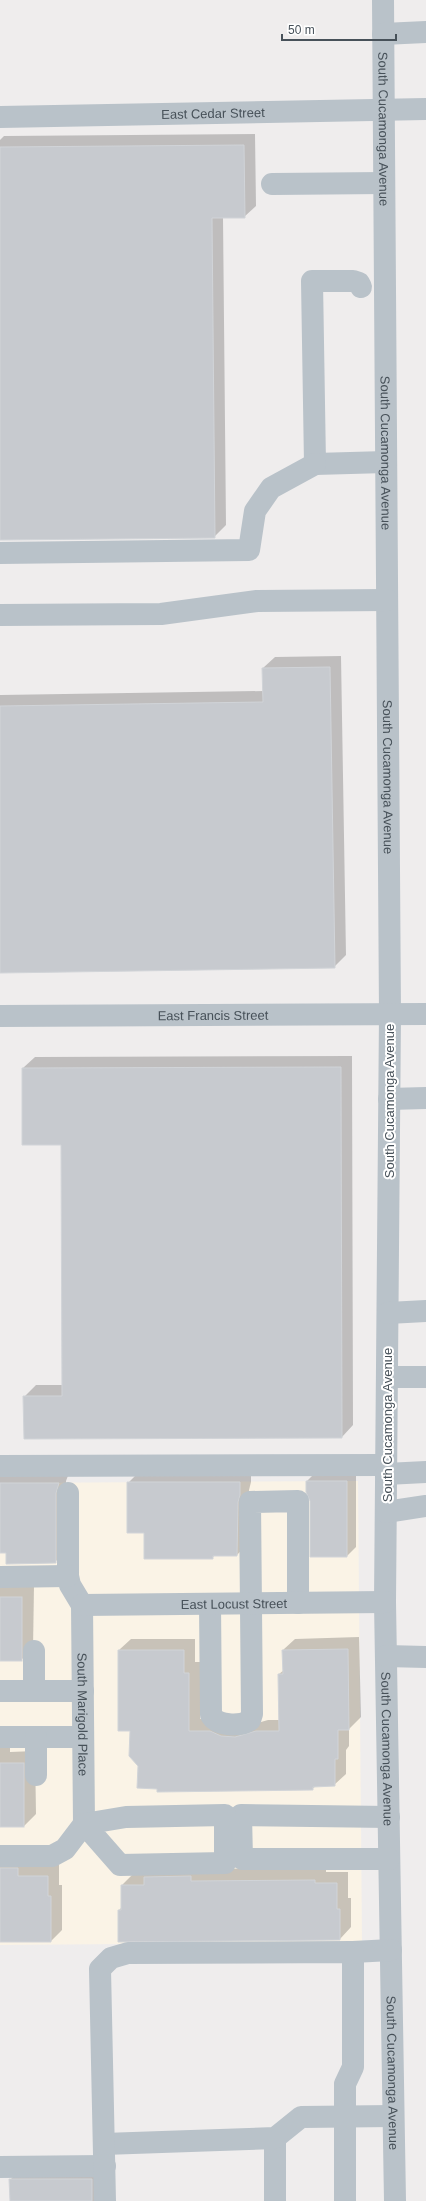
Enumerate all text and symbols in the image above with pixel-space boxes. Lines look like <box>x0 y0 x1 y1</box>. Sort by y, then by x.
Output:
scale bar <box>282 16 396 42</box>
text: 50 m <box>288 23 315 37</box>
street label: South Cucamonga Avenue <box>375 52 391 206</box>
street label: East Cedar Street <box>161 105 265 122</box>
street label: South Cucamonga Avenue <box>378 376 394 530</box>
street label: South Cucamonga Avenue <box>380 700 396 854</box>
street label: East Francis Street <box>158 1008 269 1023</box>
street label: South Cucamonga Avenue <box>382 1024 397 1178</box>
street label: South Cucamonga Avenue <box>380 1348 395 1502</box>
street label: East Locust Street <box>181 1596 288 1612</box>
street label: South Marigold Place <box>74 1653 91 1776</box>
street label: South Cucamonga Avenue <box>378 1672 396 1826</box>
street label: South Cucamonga Avenue <box>384 1996 401 2150</box>

